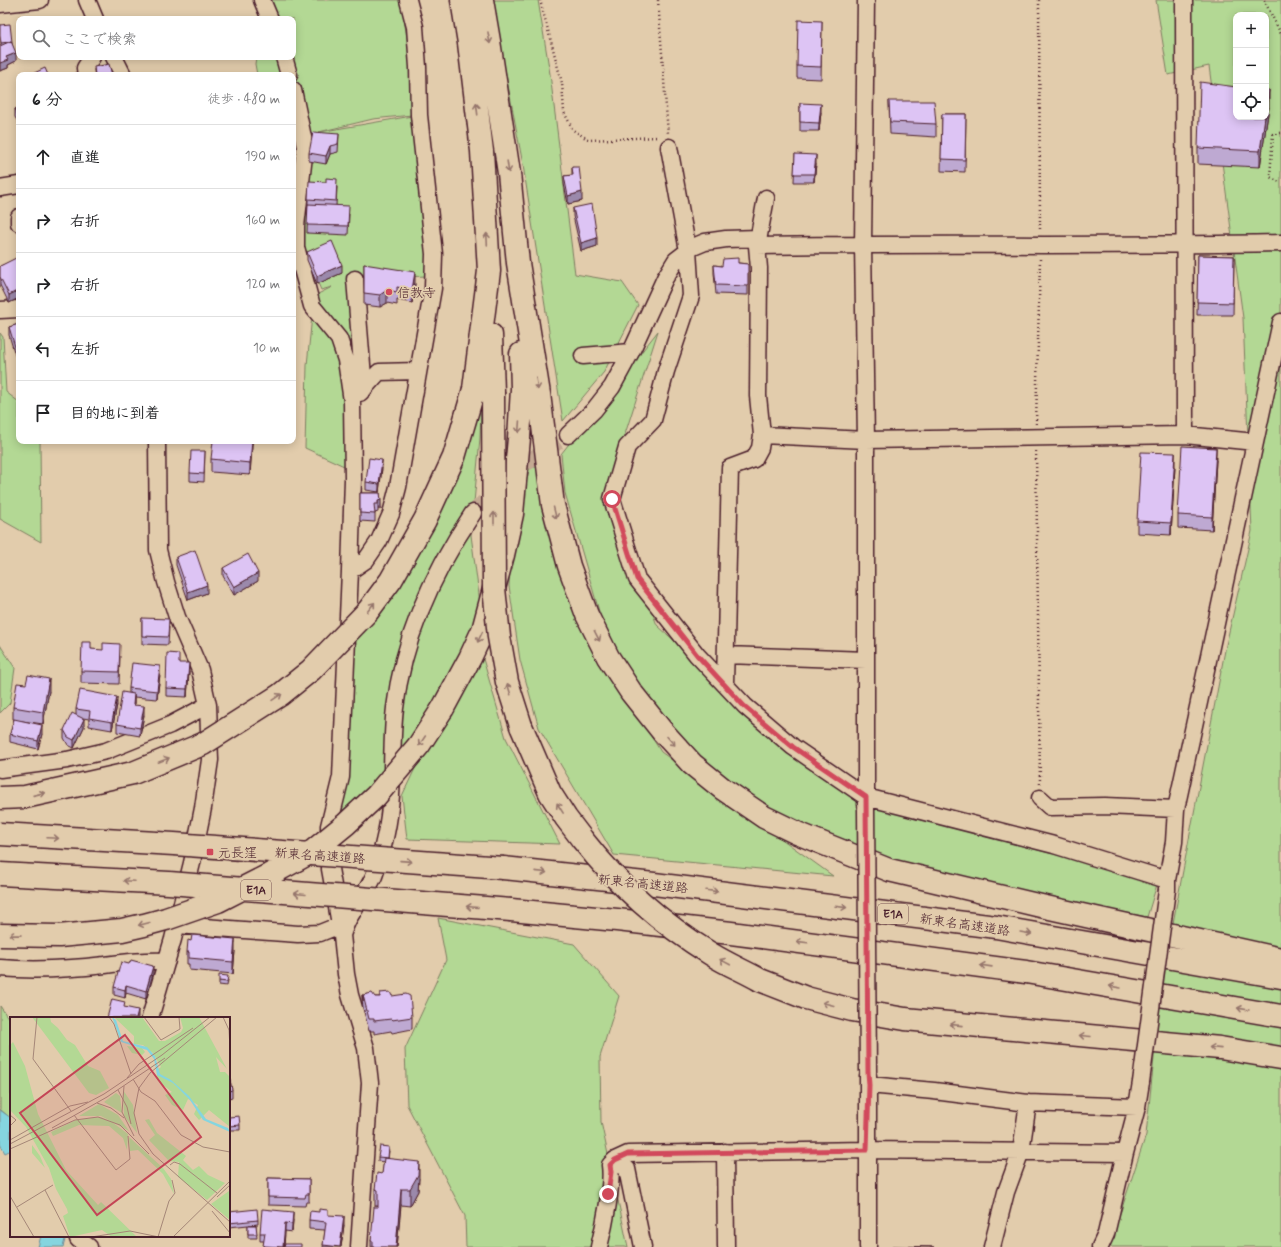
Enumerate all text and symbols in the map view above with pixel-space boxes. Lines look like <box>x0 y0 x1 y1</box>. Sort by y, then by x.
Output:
map controls <box>1233 12 1269 120</box>
button: + <box>1233 12 1269 48</box>
search box <box>16 16 296 60</box>
icon: search <box>30 27 52 49</box>
text: ここで検索 <box>62 30 137 50</box>
one-way arrow <box>485 31 493 44</box>
button: − <box>1233 48 1269 84</box>
button: locate <box>1233 84 1269 120</box>
text: 6 分 <box>32 89 62 111</box>
text: 徒歩 · 480 m <box>208 91 280 108</box>
one-way arrow <box>473 103 480 116</box>
icon: ahead <box>32 146 54 168</box>
text: 直進 <box>70 148 100 168</box>
text: 190 m <box>245 148 280 165</box>
one-way arrow <box>504 160 512 173</box>
icon: right <box>32 210 54 232</box>
text: 右折 <box>70 212 100 232</box>
text: 160 m <box>245 212 280 229</box>
one-way arrow <box>484 233 491 246</box>
icon: right <box>32 274 54 296</box>
text: 右折 <box>70 276 100 296</box>
text: 120 m <box>246 276 280 293</box>
place label: 信教寺 <box>397 285 436 302</box>
marker: 信教寺 <box>384 287 394 297</box>
icon: left <box>32 338 54 360</box>
text: 左折 <box>70 340 100 360</box>
text: 10 m <box>253 340 280 357</box>
one-way arrow <box>534 377 542 390</box>
icon: arrive <box>32 402 54 424</box>
text: 目的地に到着 <box>70 404 160 424</box>
one-way arrow <box>516 420 523 433</box>
route start <box>603 490 621 508</box>
one-way arrow <box>552 506 560 519</box>
one-way arrow <box>490 512 498 525</box>
one-way arrow <box>366 602 375 613</box>
one-way arrow <box>594 629 601 641</box>
one-way arrow <box>476 630 483 642</box>
one-way arrow <box>505 682 512 695</box>
one-way arrow <box>271 693 282 701</box>
one-way arrow <box>418 735 426 746</box>
one-way arrow <box>667 736 676 747</box>
one-way arrow <box>157 756 169 764</box>
one-way arrow <box>32 789 45 797</box>
one-way arrow <box>555 802 563 814</box>
one-way arrow <box>46 834 59 841</box>
place label: 元長窪 <box>218 845 257 862</box>
street label: 新東名高速道路 <box>274 845 366 868</box>
marker: 元長窪 <box>205 847 215 857</box>
one-way arrow <box>399 858 412 865</box>
one-way arrow <box>534 868 547 876</box>
street label: 新東名高速道路 <box>597 871 689 898</box>
one-way arrow <box>123 877 136 885</box>
road number: E1A <box>241 880 271 900</box>
one-way arrow <box>705 887 718 895</box>
one-way arrow <box>294 890 307 897</box>
one-way arrow <box>466 903 479 911</box>
one-way arrow <box>834 903 847 911</box>
road number: E1A <box>878 904 908 924</box>
street label: 新東名高速道路 <box>919 911 1011 940</box>
one-way arrow <box>138 921 151 929</box>
one-way arrow <box>1019 929 1032 937</box>
one-way arrow <box>9 931 22 939</box>
one-way arrow <box>796 938 809 946</box>
one-way arrow <box>719 958 731 965</box>
one-way arrow <box>980 963 993 970</box>
one-way arrow <box>1109 983 1122 991</box>
one-way arrow <box>822 1000 835 1007</box>
one-way arrow <box>1237 1005 1250 1013</box>
inset map <box>10 1017 230 1237</box>
one-way arrow <box>950 1021 963 1028</box>
one-way arrow <box>1079 1033 1092 1040</box>
one-way arrow <box>1209 1044 1222 1052</box>
route end <box>599 1185 617 1203</box>

